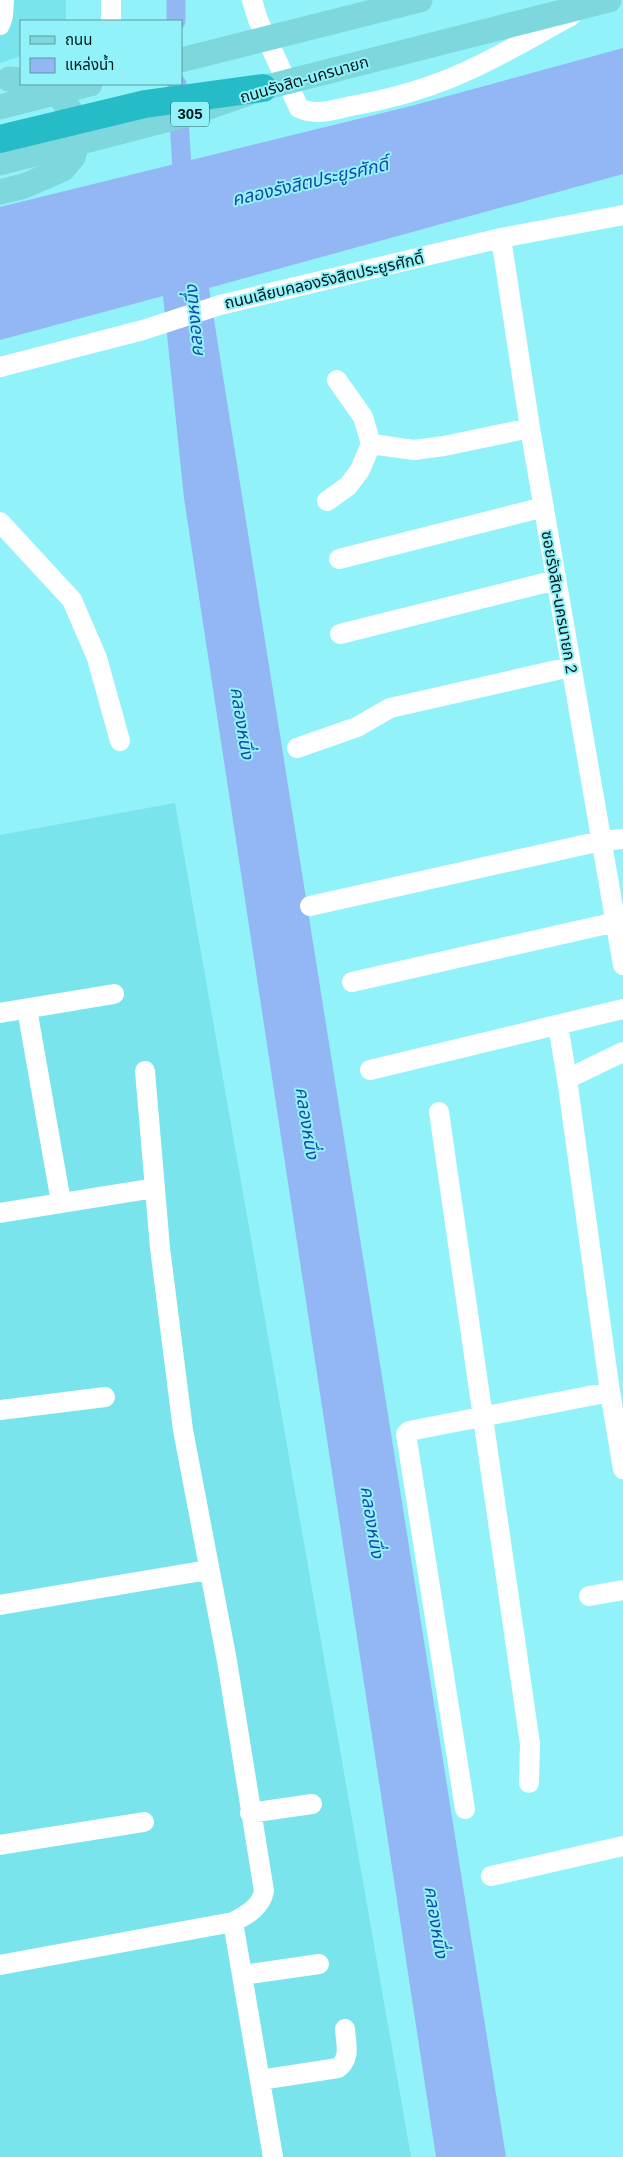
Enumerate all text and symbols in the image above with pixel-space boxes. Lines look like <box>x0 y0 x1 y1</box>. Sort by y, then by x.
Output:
legend <box>20 20 182 85</box>
text: ถนน <box>65 31 92 48</box>
street label: ถนนรังสิต-นครนายก <box>238 53 370 106</box>
text: แหล่งน้ำ <box>65 54 114 73</box>
road number: 305 <box>171 102 209 126</box>
water label: คลองรังสิตประยูรศักดิ์ <box>230 152 395 211</box>
street label: ถนนเลียบคลองรังสิตประยูรศักดิ์ <box>222 248 426 313</box>
water label: คลองหนึ่ง <box>178 283 207 358</box>
street label: ซอยรังสิต-นครนายก 2 <box>539 529 580 675</box>
water label: คลองหนึ่ง <box>226 685 261 762</box>
water label: คลองหนึ่ง <box>291 1085 326 1162</box>
water label: คลองหนึ่ง <box>356 1484 391 1561</box>
water label: คลองหนึ่ง <box>420 1884 455 1961</box>

